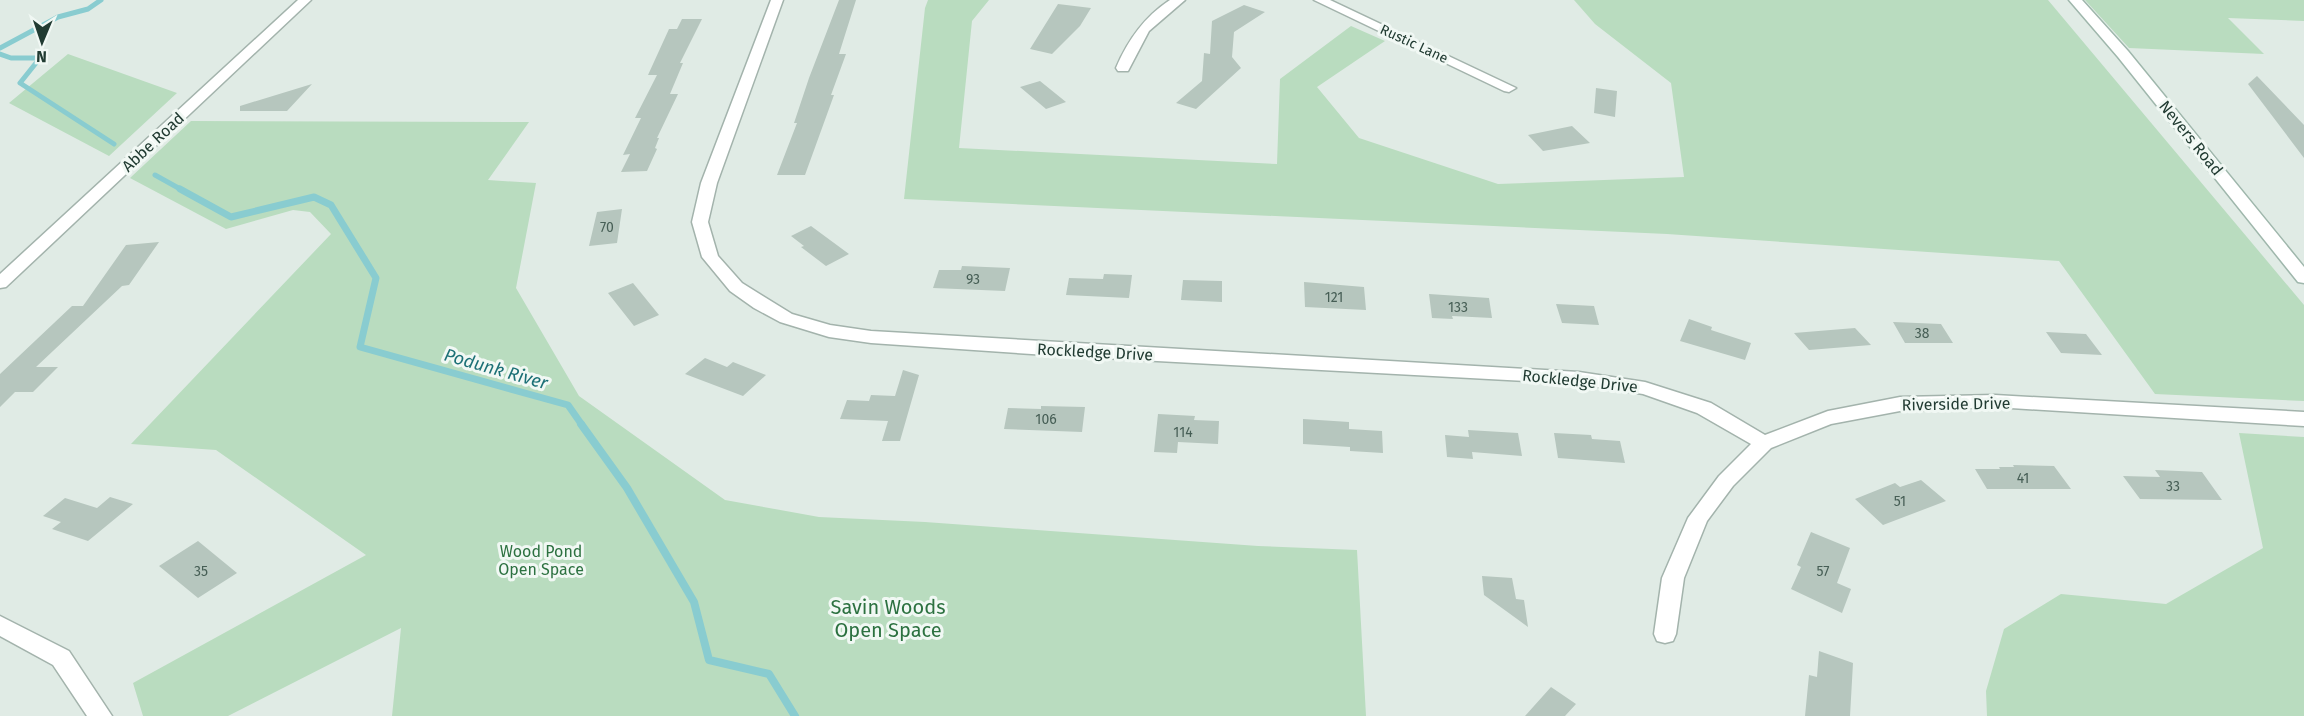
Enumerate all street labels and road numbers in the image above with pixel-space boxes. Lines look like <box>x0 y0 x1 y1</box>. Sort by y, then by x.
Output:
street label: Rustic Lane <box>1377 21 1451 67</box>
street label: Nevers Road <box>2155 97 2227 179</box>
street label: Abbe Road <box>118 108 188 176</box>
street label: Rockledge Drive <box>1037 339 1153 365</box>
street label: Rockledge Drive <box>1521 365 1639 397</box>
street label: Riverside Drive <box>1901 394 2011 414</box>

